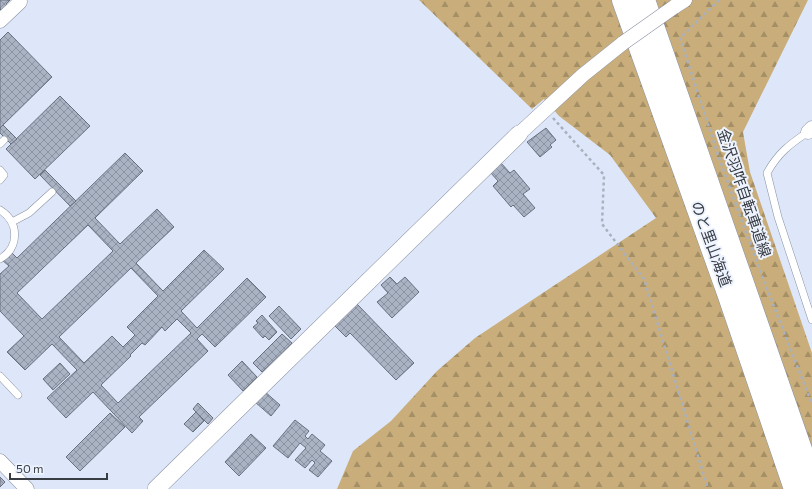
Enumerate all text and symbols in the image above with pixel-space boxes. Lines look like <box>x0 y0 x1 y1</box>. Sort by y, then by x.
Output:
street label: 金沢羽咋自転車道線 <box>714 126 775 259</box>
street label: のと里山海道 <box>688 198 736 289</box>
scale bar <box>10 455 107 481</box>
text: 50 m <box>16 461 44 475</box>

